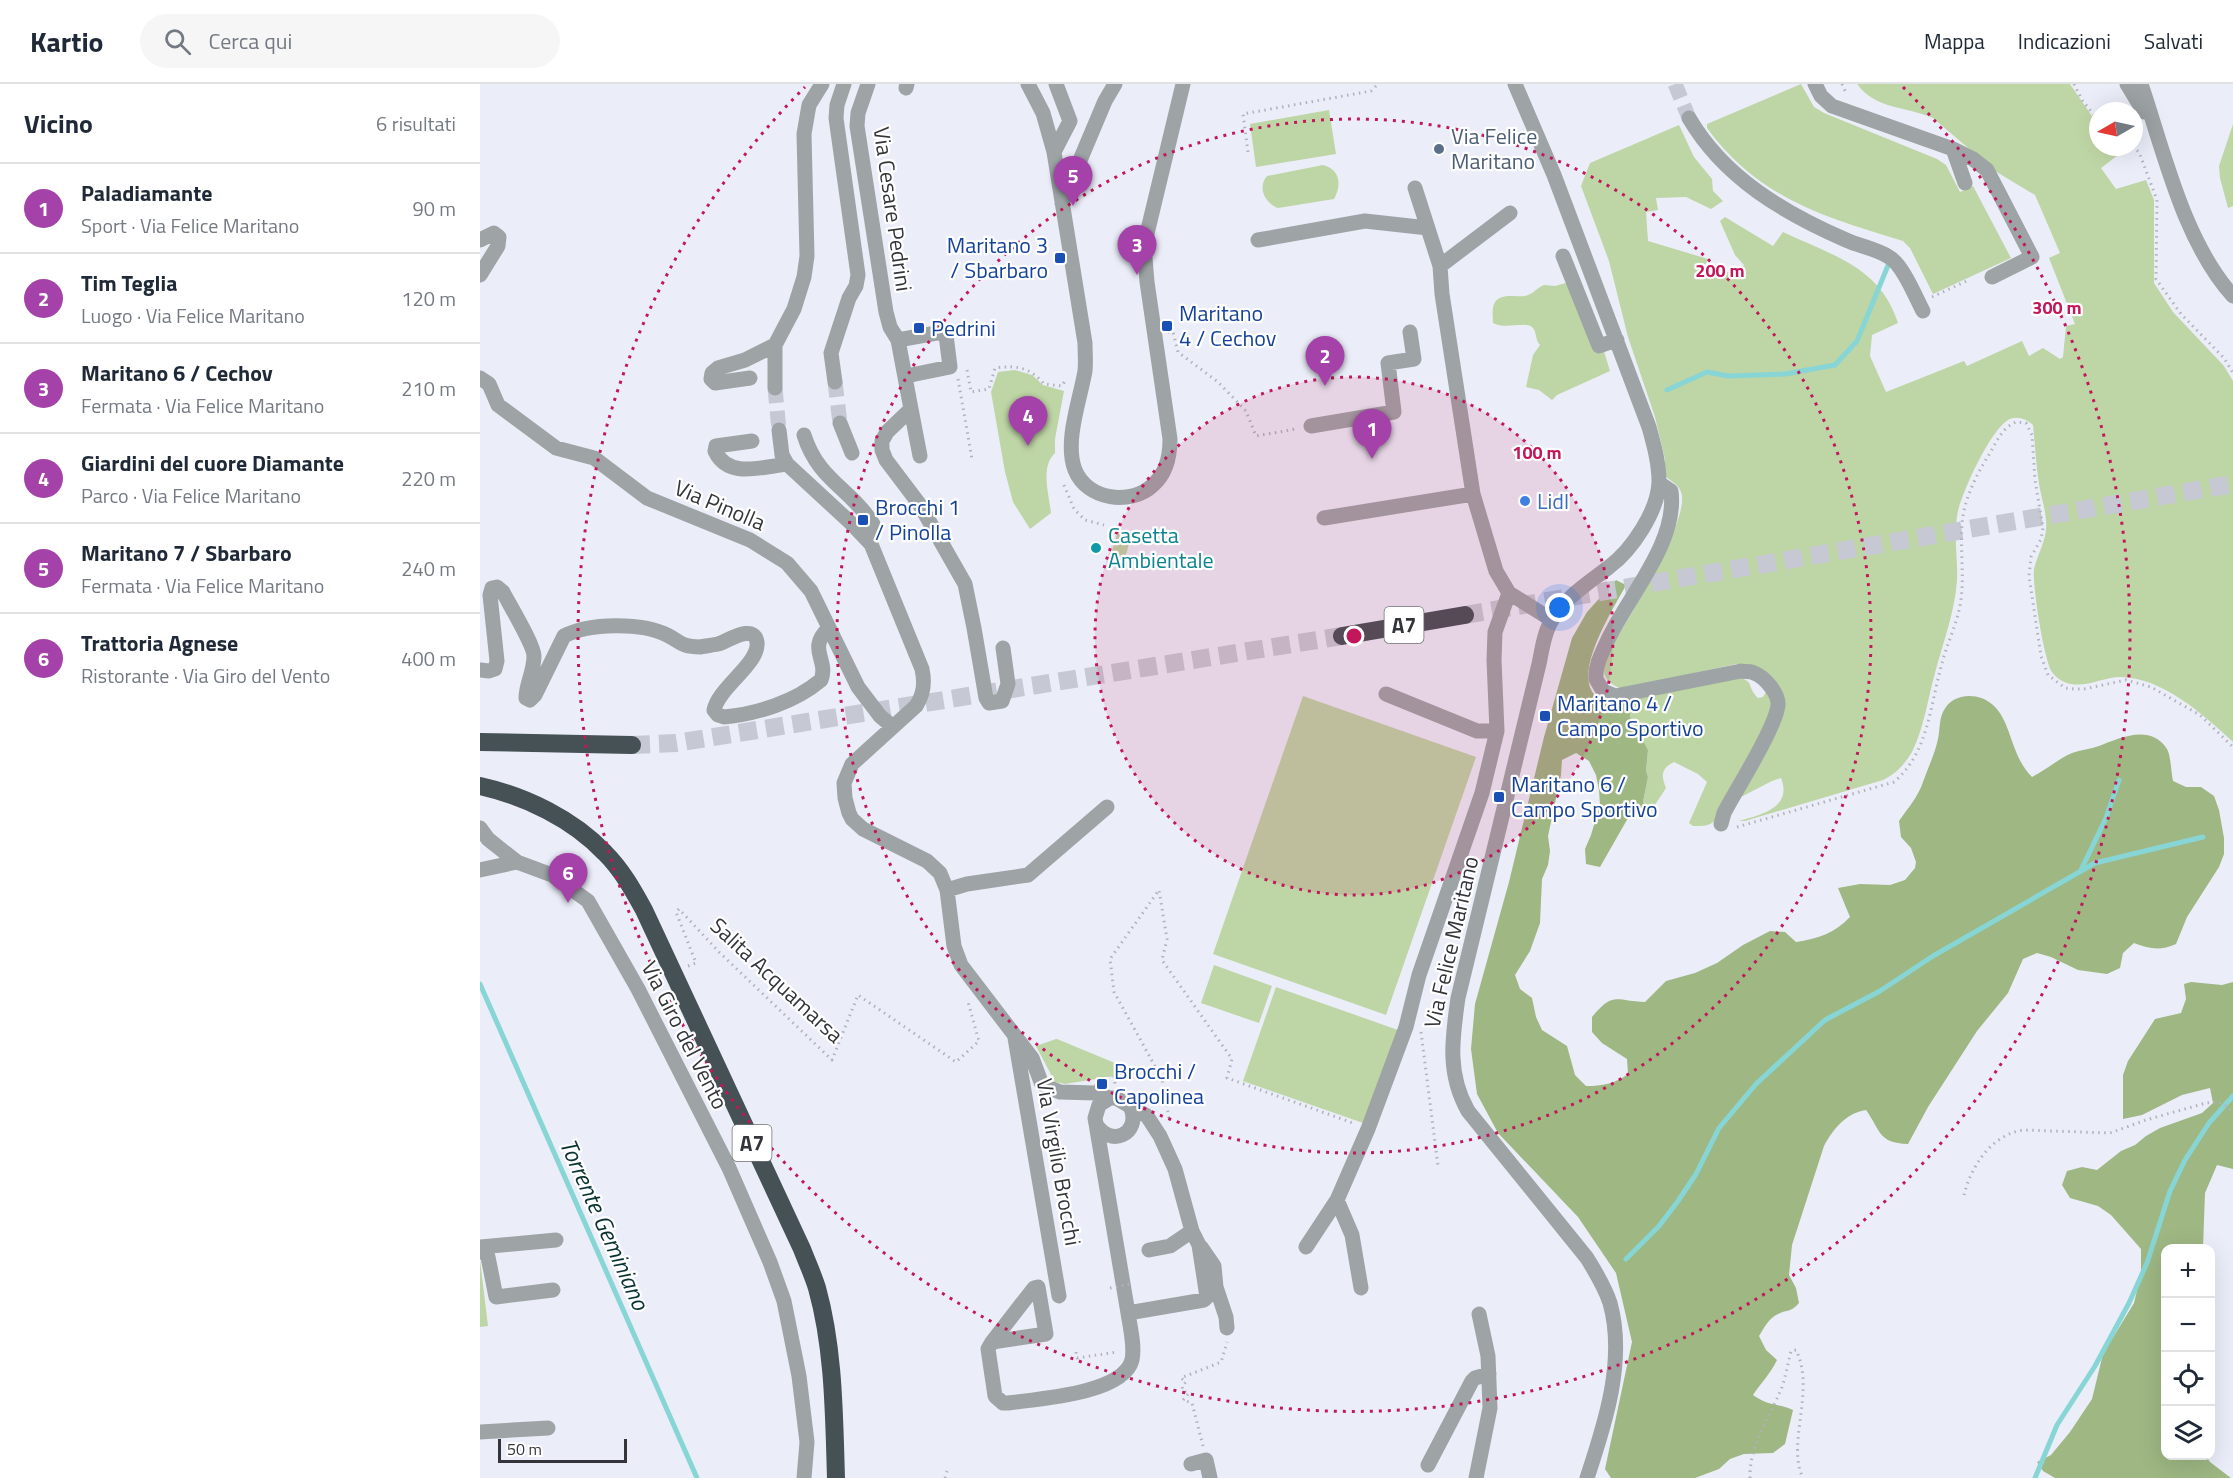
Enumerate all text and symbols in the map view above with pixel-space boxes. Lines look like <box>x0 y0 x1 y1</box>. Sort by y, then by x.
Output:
search box <box>140 14 560 68</box>
text: Kartio <box>30 20 104 63</box>
text: Cerca qui <box>209 24 292 58</box>
icon: search <box>161 25 194 58</box>
text: Mappa <box>1924 25 1985 57</box>
text: Indicazioni <box>2018 25 2111 57</box>
text: Salvati <box>2144 25 2203 57</box>
north arrow <box>2089 102 2143 156</box>
text: Vicino <box>24 104 93 143</box>
text: 6 risultati <box>376 108 456 139</box>
place label: Via Felice Maritano <box>1451 119 1537 178</box>
street label: Via Cesare Pedrini <box>865 125 921 293</box>
marker: Via Felice Maritano <box>1432 142 1446 156</box>
pin: 5 <box>1054 156 1092 206</box>
text: Paladiamante <box>81 176 212 210</box>
text: 1 <box>38 193 49 224</box>
text: 90 m <box>412 193 456 224</box>
text: Sport · Via Felice Maritano <box>81 210 299 241</box>
pin: 3 <box>1118 226 1156 275</box>
place label: Maritano 3 / Sbarbaro <box>947 228 1048 287</box>
marker: Maritano 3 / Sbarbaro <box>1053 251 1067 265</box>
text: 200 m <box>1695 257 1745 284</box>
text: Tim Teglia <box>81 266 177 300</box>
text: 2 <box>38 283 49 314</box>
text: 120 m <box>401 283 456 314</box>
text: 300 m <box>2032 294 2082 321</box>
place label: Maritano 4 / Cechov <box>1179 296 1277 355</box>
text: Luogo · Via Felice Maritano <box>81 300 305 331</box>
place label: Pedrini <box>931 311 996 345</box>
marker: Maritano 4 / Cechov <box>1160 319 1174 333</box>
marker: Pedrini <box>912 321 926 335</box>
pin: 2 <box>1306 336 1344 386</box>
text: Maritano 6 / Cechov <box>81 356 273 390</box>
text: 3 <box>38 373 49 404</box>
text: 210 m <box>401 373 456 404</box>
text: Fermata · Via Felice Maritano <box>81 390 324 421</box>
pin: 4 <box>1008 396 1048 446</box>
pin: 1 <box>1352 410 1392 459</box>
text: 100 m <box>1512 439 1562 466</box>
text: Giardini del cuore Diamante <box>81 446 344 480</box>
text: 4 <box>38 463 49 494</box>
text: 220 m <box>401 463 456 494</box>
street label: Via Pinolla <box>669 471 771 539</box>
text: Parco · Via Felice Maritano <box>81 480 301 511</box>
place label: Lidl <box>1537 484 1569 518</box>
place label: Brocchi 1 / Pinolla <box>875 490 960 549</box>
marker: Lidl <box>1518 494 1532 508</box>
marker: Brocchi 1 / Pinolla <box>856 513 870 527</box>
place label: Casetta Ambientale <box>1108 518 1214 577</box>
text: Maritano 7 / Sbarbaro <box>81 536 292 570</box>
marker: Casetta Ambientale <box>1089 541 1103 555</box>
text: 5 <box>38 553 49 584</box>
text: 240 m <box>401 553 456 584</box>
text: Fermata · Via Felice Maritano <box>81 570 324 601</box>
your location <box>1545 593 1574 622</box>
road number: A7 <box>1384 607 1424 643</box>
text: Trattoria Agnese <box>81 626 238 660</box>
centre of rings <box>1344 626 1364 646</box>
text: 6 <box>38 643 49 674</box>
text: 400 m <box>401 643 456 674</box>
text: Ristorante · Via Giro del Vento <box>81 660 330 691</box>
place label: Maritano 4 / Campo Sportivo <box>1557 686 1704 745</box>
marker: Maritano 4 / Campo Sportivo <box>1538 709 1552 723</box>
place label: Maritano 6 / Campo Sportivo <box>1511 767 1658 826</box>
marker: Maritano 6 / Campo Sportivo <box>1492 790 1506 804</box>
street label: Via Felice Maritano <box>1415 853 1487 1031</box>
pin: 6 <box>548 854 587 903</box>
street label: Salita Acquamarsa <box>703 909 851 1051</box>
street label: Via Giro del Vento <box>633 955 737 1115</box>
place label: Brocchi / Capolinea <box>1114 1054 1204 1113</box>
street label: Via Virgilio Brocchi <box>1028 1076 1090 1248</box>
marker: Brocchi / Capolinea <box>1095 1077 1109 1091</box>
road number: A7 <box>732 1125 772 1161</box>
water label: Torrente Geminiano <box>551 1133 659 1316</box>
map controls <box>2161 1244 2215 1460</box>
button: + <box>2161 1244 2215 1298</box>
button: − <box>2161 1298 2215 1352</box>
button: locate <box>2161 1352 2215 1406</box>
button: layers <box>2161 1406 2215 1460</box>
scale bar <box>498 1436 627 1464</box>
text: 50 m <box>507 1437 542 1461</box>

